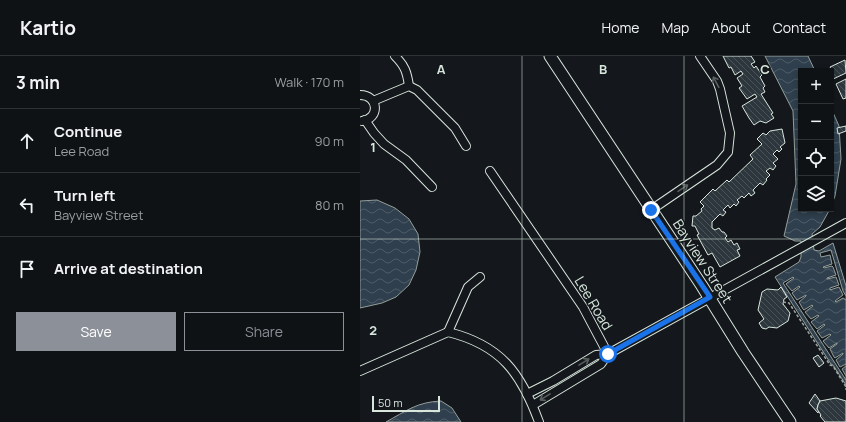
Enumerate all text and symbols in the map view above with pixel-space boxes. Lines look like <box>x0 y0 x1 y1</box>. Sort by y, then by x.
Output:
text: Kartio <box>20 15 76 41</box>
text: Home <box>602 18 639 37</box>
text: Map <box>661 18 689 37</box>
text: About <box>711 18 751 37</box>
text: Contact <box>773 18 826 37</box>
text: A <box>437 60 446 78</box>
text: B <box>599 60 607 78</box>
text: C <box>760 60 770 78</box>
map controls <box>798 68 834 212</box>
button: + <box>798 68 834 104</box>
text: 3 min <box>16 71 60 94</box>
text: Walk · 170 m <box>274 73 344 91</box>
one-way arrow <box>712 76 720 88</box>
button: − <box>798 104 834 140</box>
text: Continue <box>54 121 122 142</box>
icon: ahead <box>16 130 38 152</box>
text: 90 m <box>314 132 344 150</box>
text: 1 <box>370 138 376 156</box>
button: locate <box>798 140 834 176</box>
text: Lee Road <box>54 142 109 160</box>
button: layers <box>798 176 834 212</box>
one-way arrow <box>677 184 688 192</box>
text: Turn left <box>54 185 116 206</box>
icon: left <box>16 194 38 216</box>
text: 80 m <box>315 196 344 214</box>
route end <box>642 201 660 219</box>
text: Bayview Street <box>54 206 143 224</box>
street label: Bayview Street <box>669 215 737 307</box>
icon: arrive <box>16 258 38 280</box>
text: Arrive at destination <box>54 258 203 279</box>
street label: Lee Road <box>571 273 617 333</box>
button: Save <box>16 312 176 351</box>
button: Share <box>184 312 344 351</box>
text: 2 <box>369 321 377 339</box>
route start <box>599 345 617 363</box>
one-way arrow <box>578 357 590 365</box>
one-way arrow <box>540 393 551 401</box>
scale bar <box>372 394 440 413</box>
text: 50 m <box>378 395 403 410</box>

